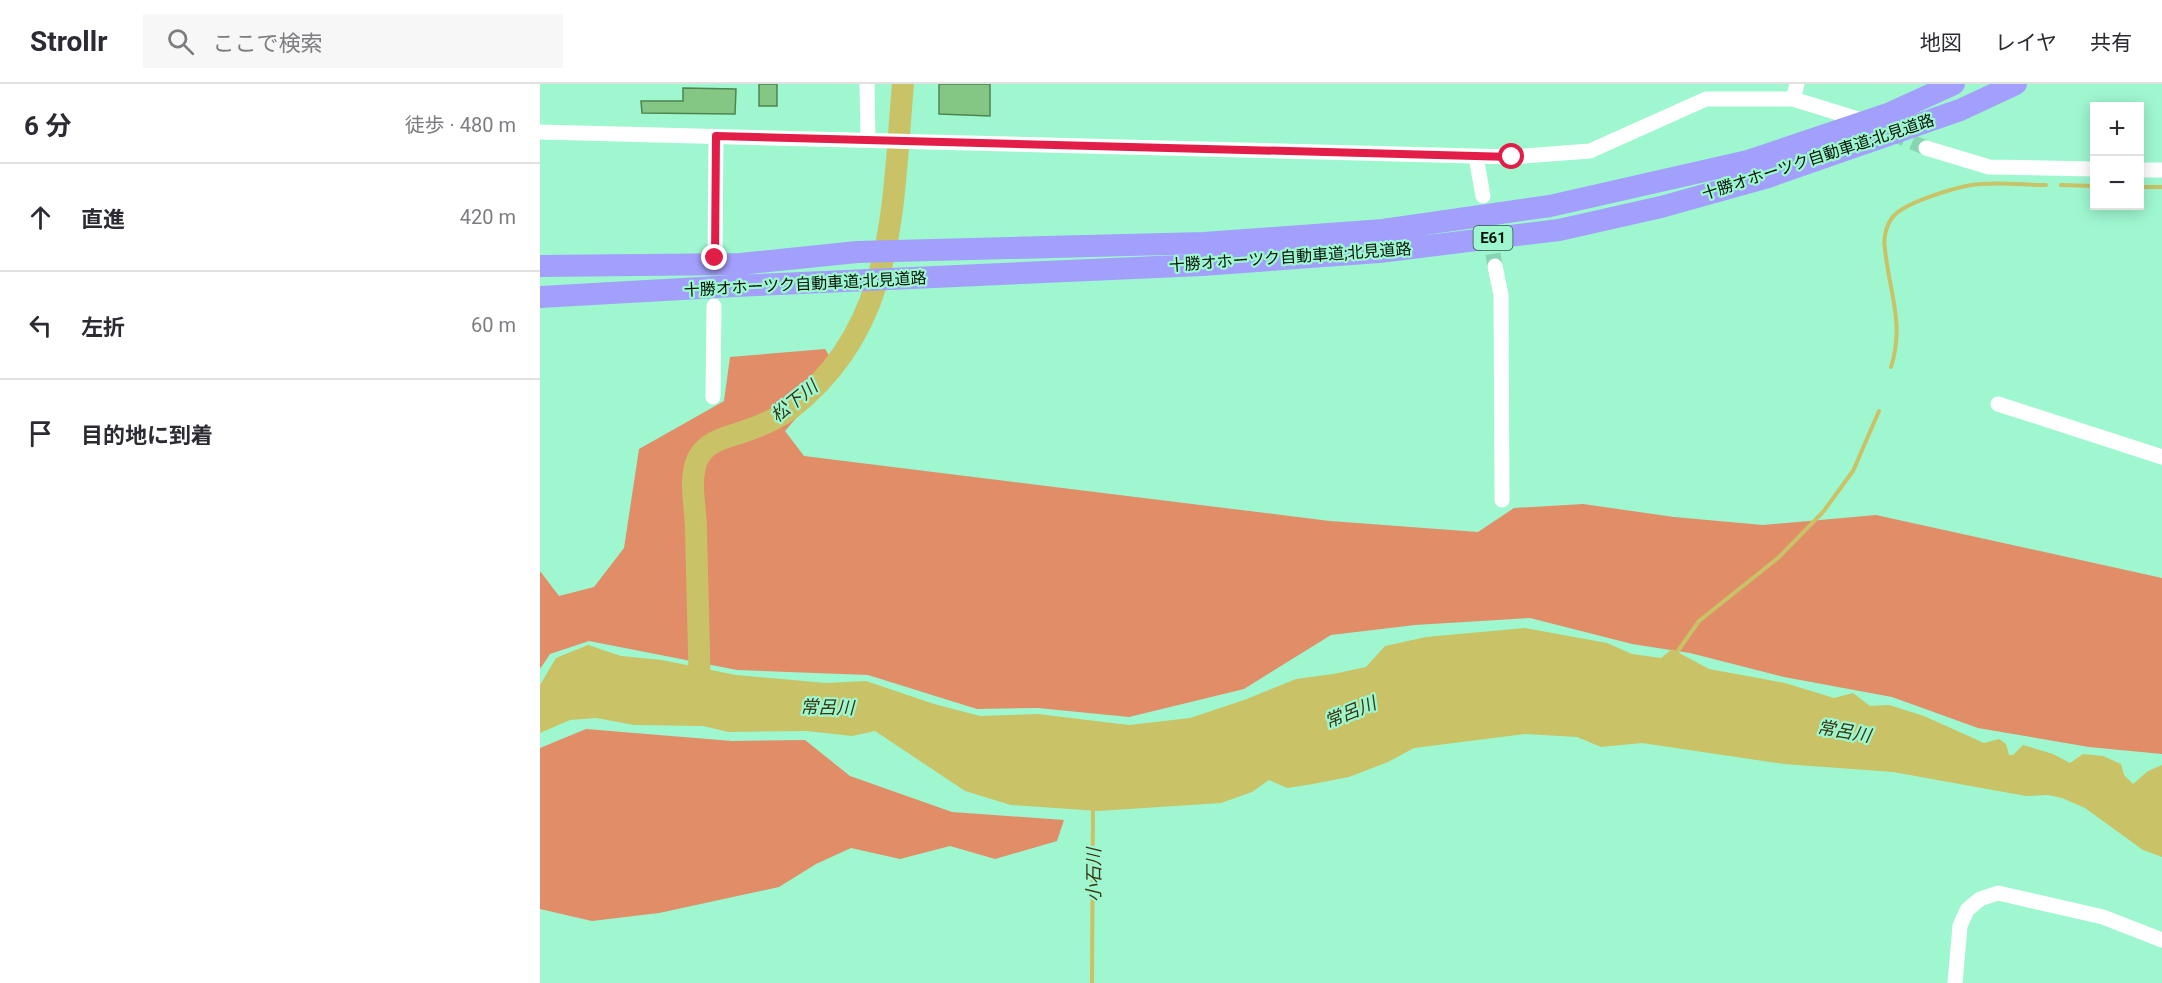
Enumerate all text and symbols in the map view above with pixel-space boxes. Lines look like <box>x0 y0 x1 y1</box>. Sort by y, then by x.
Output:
search box <box>143 14 563 68</box>
text: Strollr <box>30 25 107 58</box>
icon: search <box>164 25 197 58</box>
text: ここで検索 <box>212 31 322 56</box>
text: 地図 <box>1920 31 1962 55</box>
text: レイヤ <box>1995 31 2057 55</box>
text: 共有 <box>2090 31 2132 55</box>
map controls <box>2090 102 2144 210</box>
button: + <box>2090 102 2144 156</box>
street label: 十勝オホーツク自動車道;北見道路 <box>1699 110 1937 204</box>
text: 6 分 <box>24 111 71 141</box>
text: 徒歩 · 480 m <box>405 113 516 137</box>
route start <box>1498 143 1524 169</box>
button: − <box>2090 156 2144 210</box>
icon: ahead <box>24 201 57 234</box>
text: 420 m <box>460 205 516 229</box>
text: 直進 <box>81 207 125 232</box>
road number: E61 <box>1474 226 1512 250</box>
street label: 十勝オホーツク自動車道;北見道路 <box>1168 239 1412 275</box>
route end <box>701 244 727 270</box>
street label: 十勝オホーツク自動車道;北見道路 <box>683 268 927 300</box>
icon: left <box>24 309 57 342</box>
text: 60 m <box>471 313 516 337</box>
text: 左折 <box>81 315 125 340</box>
water label: 松下川 <box>766 375 823 426</box>
icon: arrive <box>24 417 57 450</box>
text: 目的地に到着 <box>81 423 213 448</box>
water label: 常呂川 <box>1321 691 1381 732</box>
water label: 常呂川 <box>800 696 856 718</box>
water label: 常呂川 <box>1816 716 1874 746</box>
water label: 小石川 <box>1083 846 1104 902</box>

